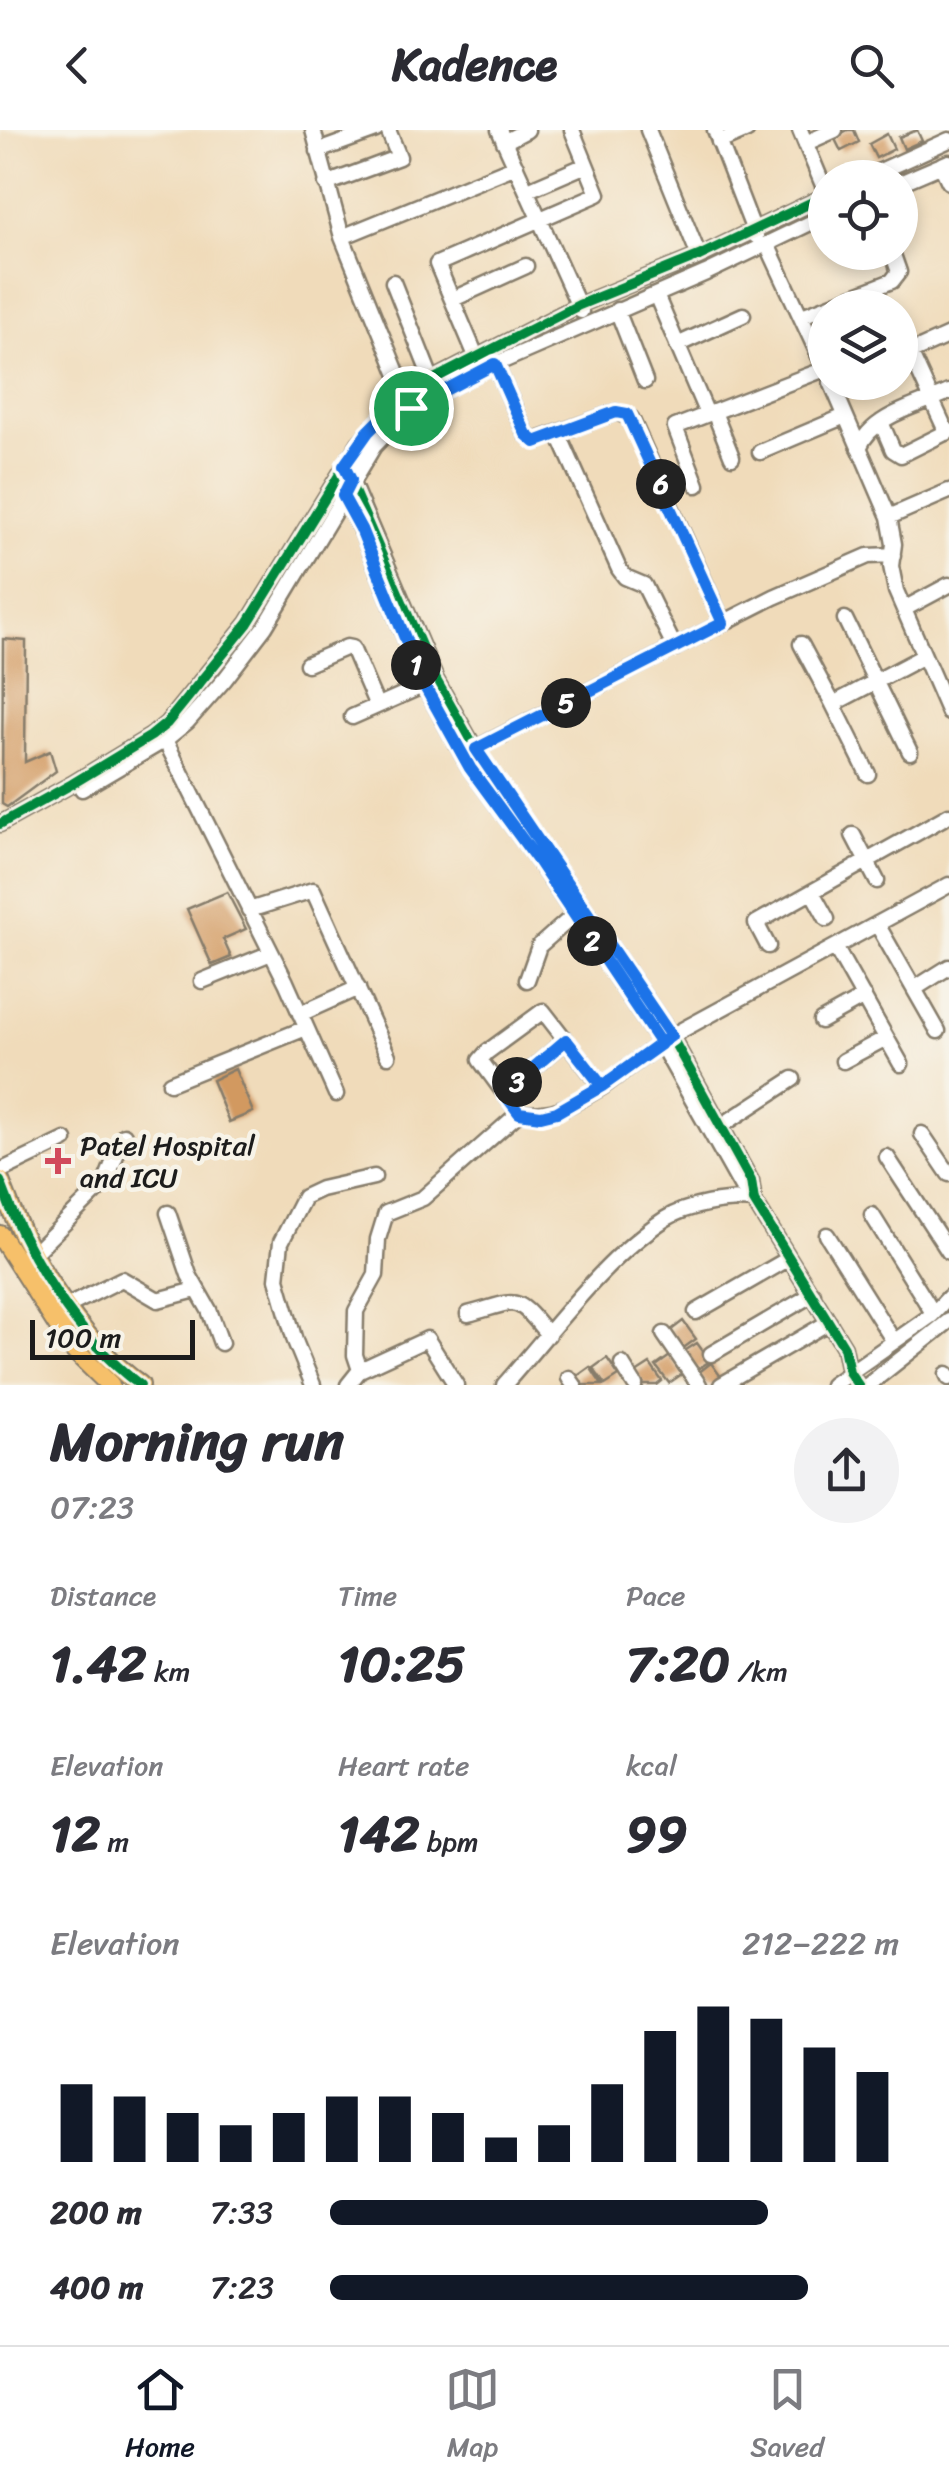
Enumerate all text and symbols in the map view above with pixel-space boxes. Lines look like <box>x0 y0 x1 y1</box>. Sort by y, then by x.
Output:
text: Kadence <box>392 25 557 105</box>
icon: back <box>50 38 105 93</box>
icon: search <box>844 38 899 93</box>
map controls <box>808 160 918 400</box>
button: locate <box>808 160 918 270</box>
button: layers <box>808 290 918 400</box>
pin <box>369 366 454 451</box>
icon: arrive <box>384 381 439 436</box>
pin: 6 <box>636 459 686 509</box>
text: 6 <box>653 459 669 508</box>
pin: 1 <box>391 640 441 690</box>
text: 1 <box>410 640 422 689</box>
pin: 5 <box>541 678 591 728</box>
text: 5 <box>557 678 575 727</box>
pin: 2 <box>567 916 617 966</box>
text: 2 <box>584 916 600 965</box>
pin: 3 <box>492 1057 542 1107</box>
text: 3 <box>509 1057 525 1106</box>
place label: Patel Hospital and ICU <box>80 1121 256 1202</box>
marker: Patel Hospital and ICU <box>45 1148 71 1174</box>
text: 100 m <box>45 1313 121 1362</box>
scale bar <box>30 1315 195 1360</box>
text: Morning run <box>50 1393 344 1490</box>
button: share <box>794 1418 899 1523</box>
text: 07:23 <box>50 1479 134 1536</box>
text: Distance <box>50 1571 156 1620</box>
text: Time <box>338 1571 397 1620</box>
text: Pace <box>626 1571 685 1620</box>
text: 1.42 <box>50 1620 147 1709</box>
text: 10:25 <box>338 1620 466 1709</box>
text: 7:20 <box>626 1620 730 1709</box>
text: km <box>147 1647 190 1696</box>
text: /km <box>730 1647 788 1696</box>
text: Elevation <box>50 1741 163 1790</box>
text: Heart rate <box>338 1741 469 1790</box>
text: kcal <box>626 1741 677 1790</box>
text: 12 <box>50 1790 100 1879</box>
text: 142 <box>338 1790 420 1879</box>
text: 99 <box>626 1790 687 1879</box>
text: m <box>100 1817 129 1866</box>
text: bpm <box>420 1817 479 1866</box>
text: Elevation <box>50 1915 180 1972</box>
text: 212–222 m <box>742 1915 899 1972</box>
text: 200 m <box>50 2184 142 2241</box>
text: 7:33 <box>210 2184 273 2241</box>
text: 400 m <box>50 2259 143 2316</box>
text: 7:23 <box>210 2259 274 2316</box>
tab: Home <box>125 2362 195 2471</box>
tab: Map <box>445 2362 500 2471</box>
tab: Saved <box>750 2362 824 2471</box>

